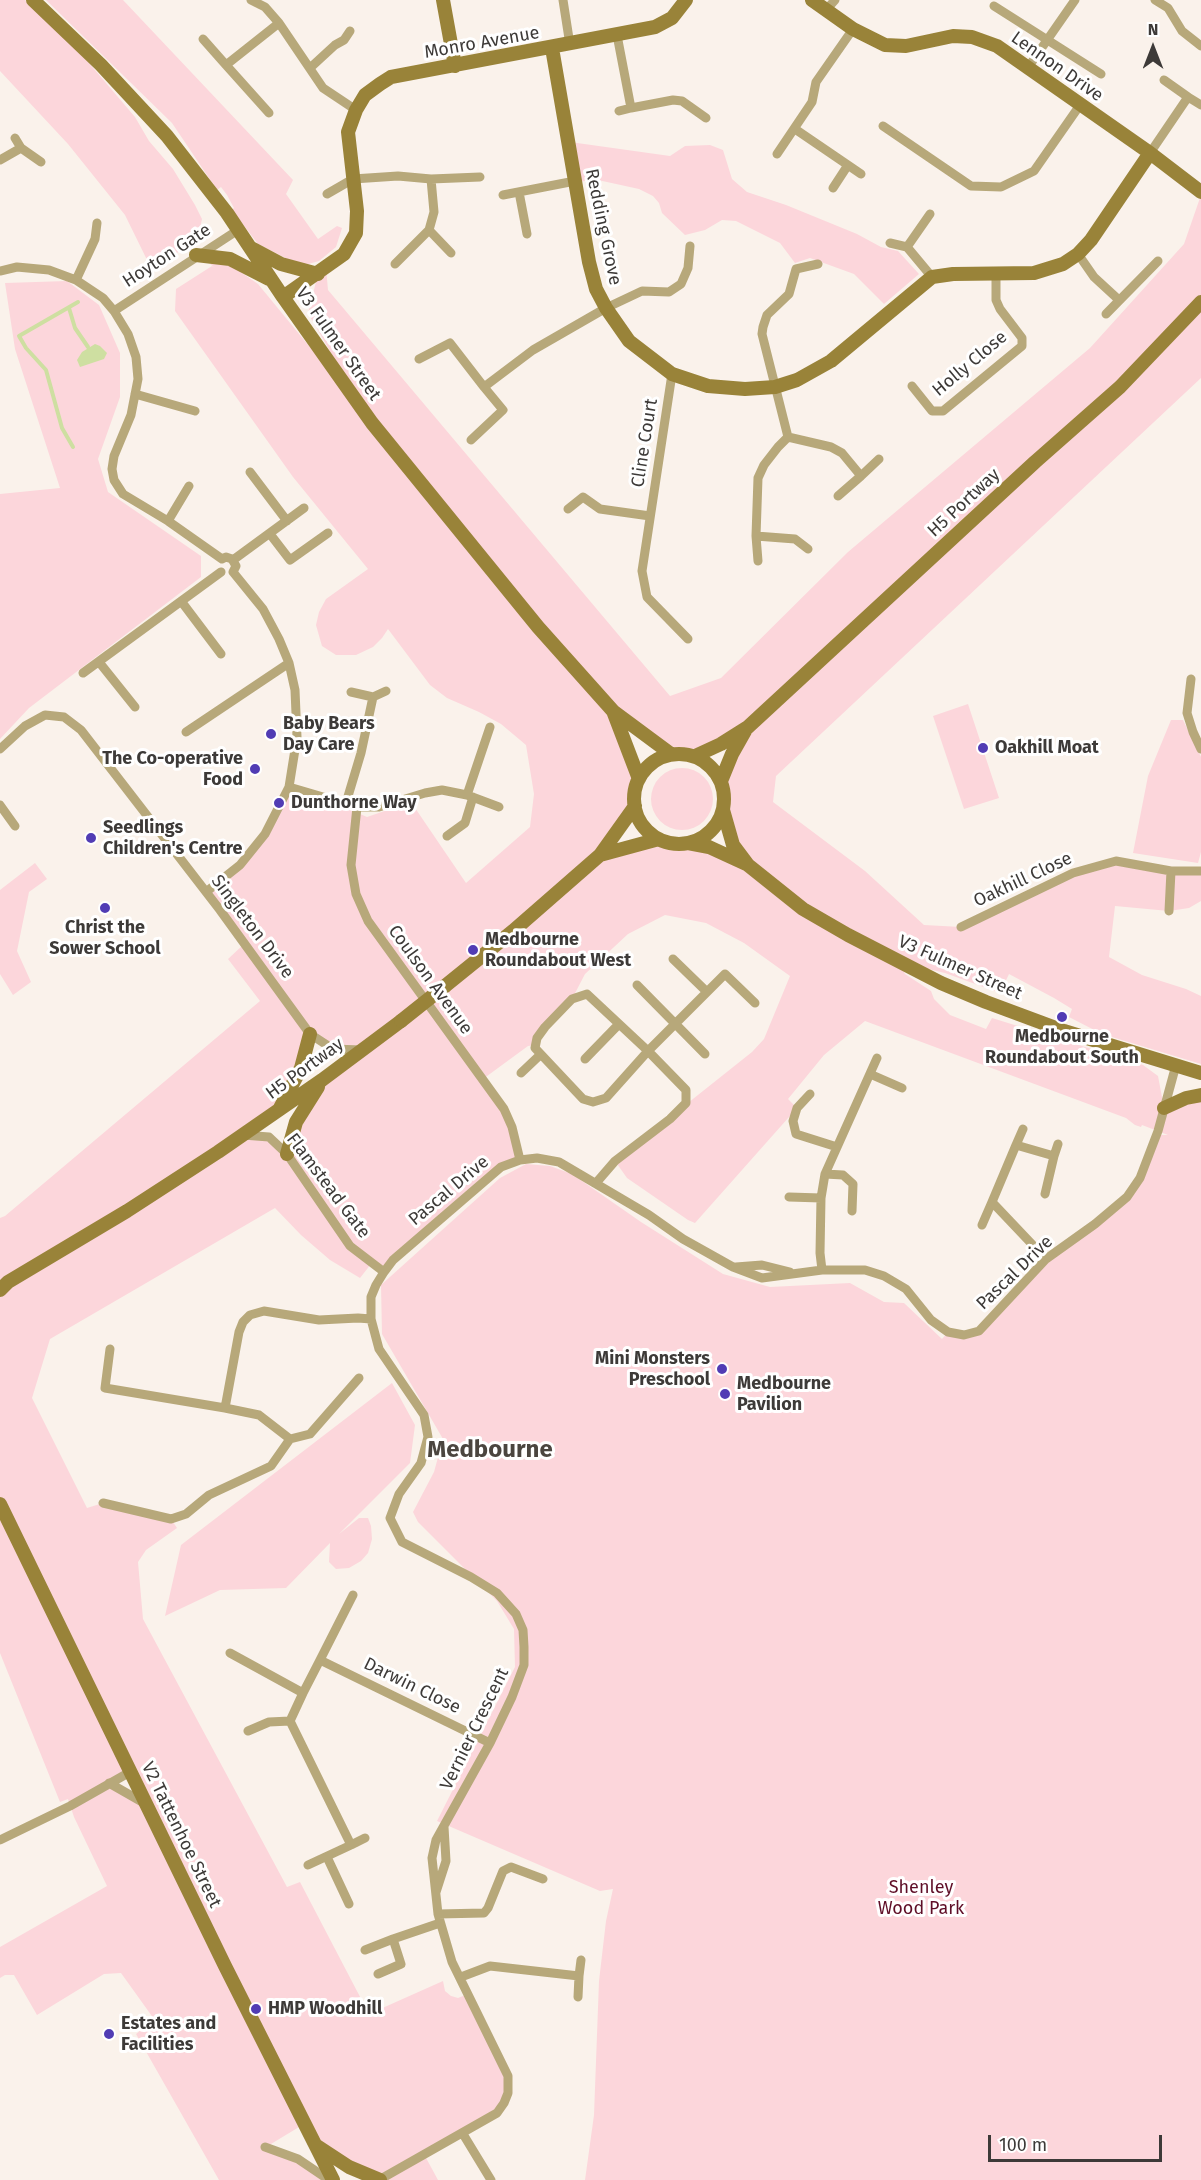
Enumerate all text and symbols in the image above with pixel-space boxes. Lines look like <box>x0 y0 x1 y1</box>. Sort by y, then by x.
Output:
north arrow <box>1123 18 1183 78</box>
text: N <box>1148 20 1158 39</box>
street label: Monro Avenue <box>423 22 541 64</box>
street label: Lennon Drive <box>1007 27 1107 107</box>
street label: Redding Grove <box>580 167 626 287</box>
street label: Hoyton Gate <box>119 219 215 293</box>
street label: V3 Fulmer Street <box>291 283 385 405</box>
street label: Holly Close <box>928 327 1012 401</box>
street label: Cline Court <box>627 397 663 489</box>
street label: H5 Portway <box>923 464 1005 542</box>
place label: Baby Bears Day Care <box>283 713 375 756</box>
marker: Baby Bears Day Care <box>264 727 278 741</box>
place label: Oakhill Moat <box>995 737 1099 759</box>
marker: Oakhill Moat <box>976 741 990 755</box>
place label: The Co-operative Food <box>102 748 243 790</box>
marker: The Co-operative Food <box>248 762 262 776</box>
place label: Dunthorne Way <box>291 792 417 814</box>
marker: Dunthorne Way <box>272 796 286 810</box>
place label: Seedlings Children's Centre <box>103 817 242 860</box>
marker: Seedlings Children's Centre <box>84 831 98 845</box>
street label: Oakhill Close <box>970 848 1076 912</box>
street label: Singleton Drive <box>206 871 298 983</box>
marker: Christ the Sower School <box>98 901 112 915</box>
place label: Christ the Sower School <box>49 917 161 960</box>
street label: Coulson Avenue <box>383 921 477 1039</box>
place label: Medbourne Roundabout West <box>485 929 631 972</box>
street label: V3 Fulmer Street <box>895 931 1025 1005</box>
marker: Medbourne Roundabout West <box>466 943 480 957</box>
marker: Medbourne Roundabout South <box>1055 1010 1069 1024</box>
place label: Medbourne Roundabout South <box>985 1026 1139 1068</box>
street label: H5 Portway <box>262 1034 348 1104</box>
street label: Flamstead Gate <box>282 1129 374 1243</box>
street label: Pascal Drive <box>405 1151 493 1231</box>
street label: Pascal Drive <box>972 1231 1058 1315</box>
place label: Mini Monsters Preschool <box>595 1348 710 1390</box>
marker: Mini Monsters Preschool <box>715 1362 729 1376</box>
place label: Medbourne Pavilion <box>737 1373 831 1416</box>
marker: Medbourne Pavilion <box>718 1387 732 1401</box>
district label: Medbourne <box>427 1436 553 1464</box>
street label: Darwin Close <box>360 1653 464 1719</box>
street label: Vernier Crescent <box>436 1664 514 1794</box>
street label: V2 Tattenhoe Street <box>136 1759 226 1911</box>
park label: Shenley Wood Park <box>878 1877 964 1920</box>
place label: HMP Woodhill <box>268 1998 382 2020</box>
marker: HMP Woodhill <box>249 2002 263 2016</box>
place label: Estates and Facilities <box>121 2013 216 2056</box>
marker: Estates and Facilities <box>102 2027 116 2041</box>
scale bar <box>991 2123 1165 2161</box>
text: 100 m <box>999 2134 1047 2156</box>

